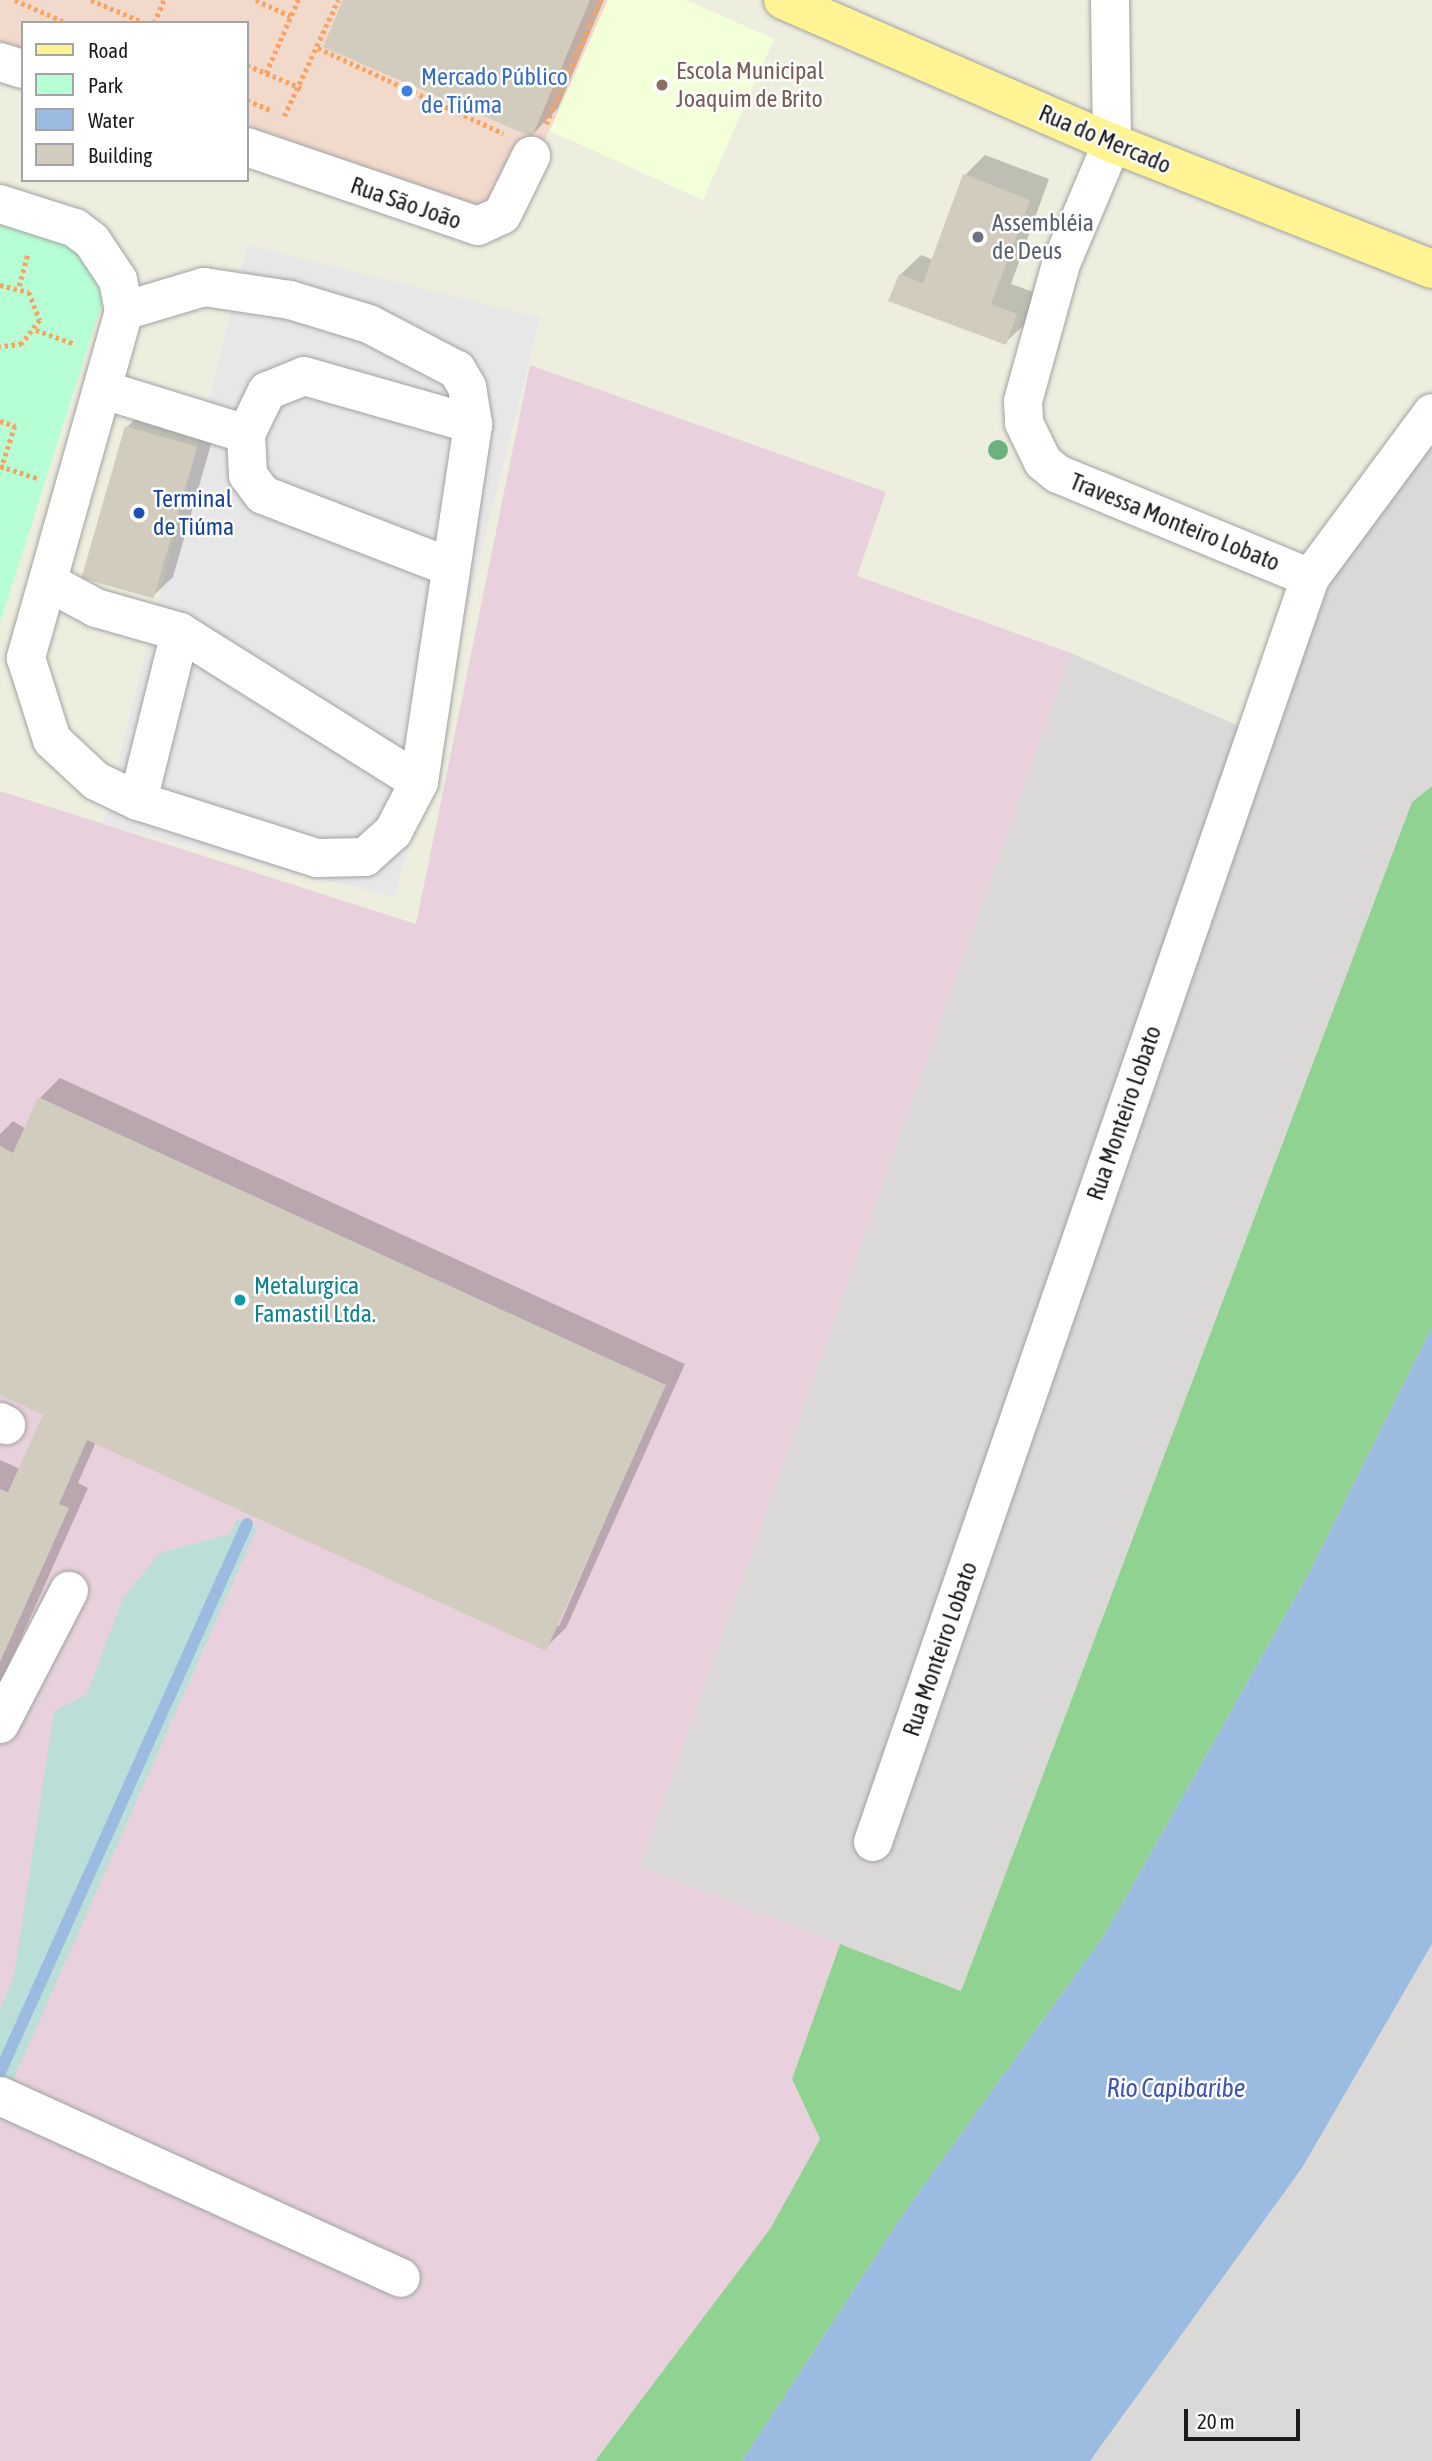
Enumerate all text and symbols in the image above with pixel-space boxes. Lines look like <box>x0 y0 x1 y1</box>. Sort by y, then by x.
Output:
legend <box>21 21 248 182</box>
text: Road <box>88 38 128 62</box>
place label: Escola Municipal Joaquim de Brito <box>676 57 824 113</box>
place label: Mercado Público de Tiúma <box>421 63 568 119</box>
text: Park <box>88 73 123 97</box>
marker: Escola Municipal Joaquim de Brito <box>654 77 670 93</box>
marker: Mercado Público de Tiúma <box>399 83 415 99</box>
street label: Rua do Mercado <box>1035 98 1175 180</box>
text: Water <box>88 108 134 132</box>
text: Building <box>88 143 152 167</box>
street label: Rua São João <box>347 171 465 235</box>
place label: Assembléia de Deus <box>992 209 1094 265</box>
marker: Assembléia de Deus <box>970 229 986 245</box>
street label: Travessa Monteiro Lobato <box>1066 467 1284 577</box>
place label: Terminal de Tiúma <box>153 485 234 541</box>
marker: Terminal de Tiúma <box>131 505 147 521</box>
street label: Rua Monteiro Lobato <box>1081 1022 1167 1204</box>
place label: Metalurgica Famastil Ltda. <box>254 1272 376 1328</box>
marker: Metalurgica Famastil Ltda. <box>232 1292 248 1308</box>
street label: Rua Monteiro Lobato <box>897 1558 983 1740</box>
water label: Rio Capibaribe <box>1106 2073 1246 2105</box>
scale bar <box>1187 2394 1302 2438</box>
text: 20 m <box>1197 2409 1235 2433</box>

